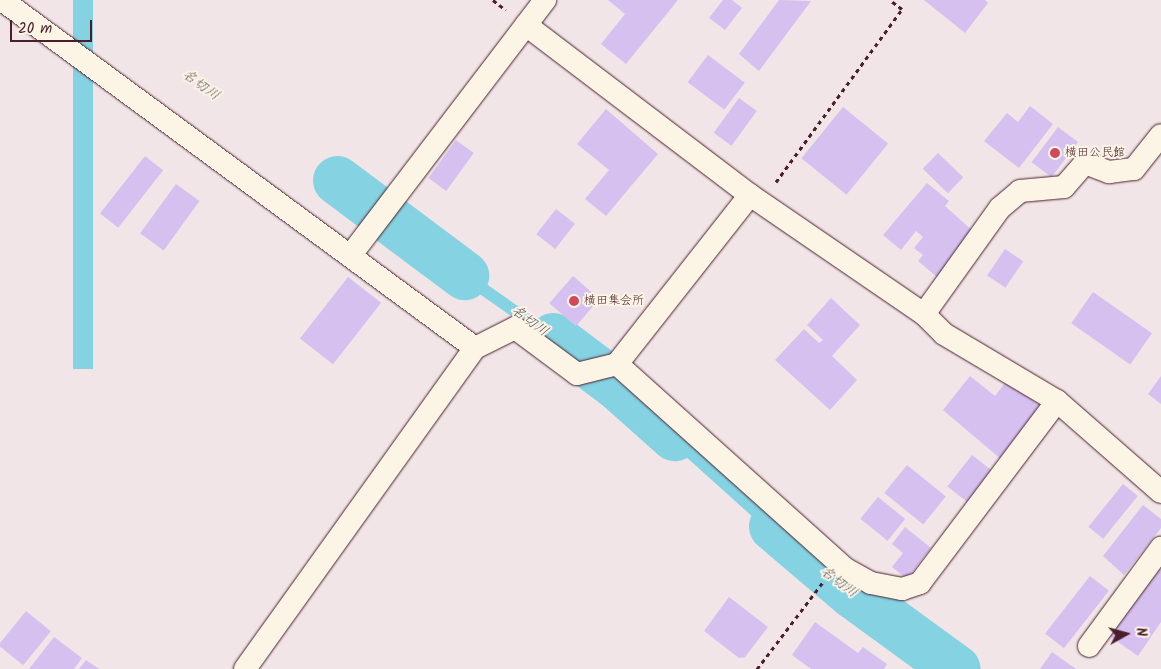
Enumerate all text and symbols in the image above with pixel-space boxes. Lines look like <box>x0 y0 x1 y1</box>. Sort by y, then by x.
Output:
scale bar <box>12 10 95 42</box>
text: 20 m <box>18 17 52 41</box>
water label: 名切川 <box>179 66 223 104</box>
place label: 横田公民館 <box>1065 146 1125 160</box>
marker: 横田公民館 <box>1049 147 1061 159</box>
place label: 横田集会所 <box>584 294 644 308</box>
marker: 横田集会所 <box>568 295 580 307</box>
water label: 名切川 <box>508 302 552 340</box>
water label: 名切川 <box>817 563 861 601</box>
north arrow <box>1101 609 1151 659</box>
text: N <box>1129 626 1152 638</box>

